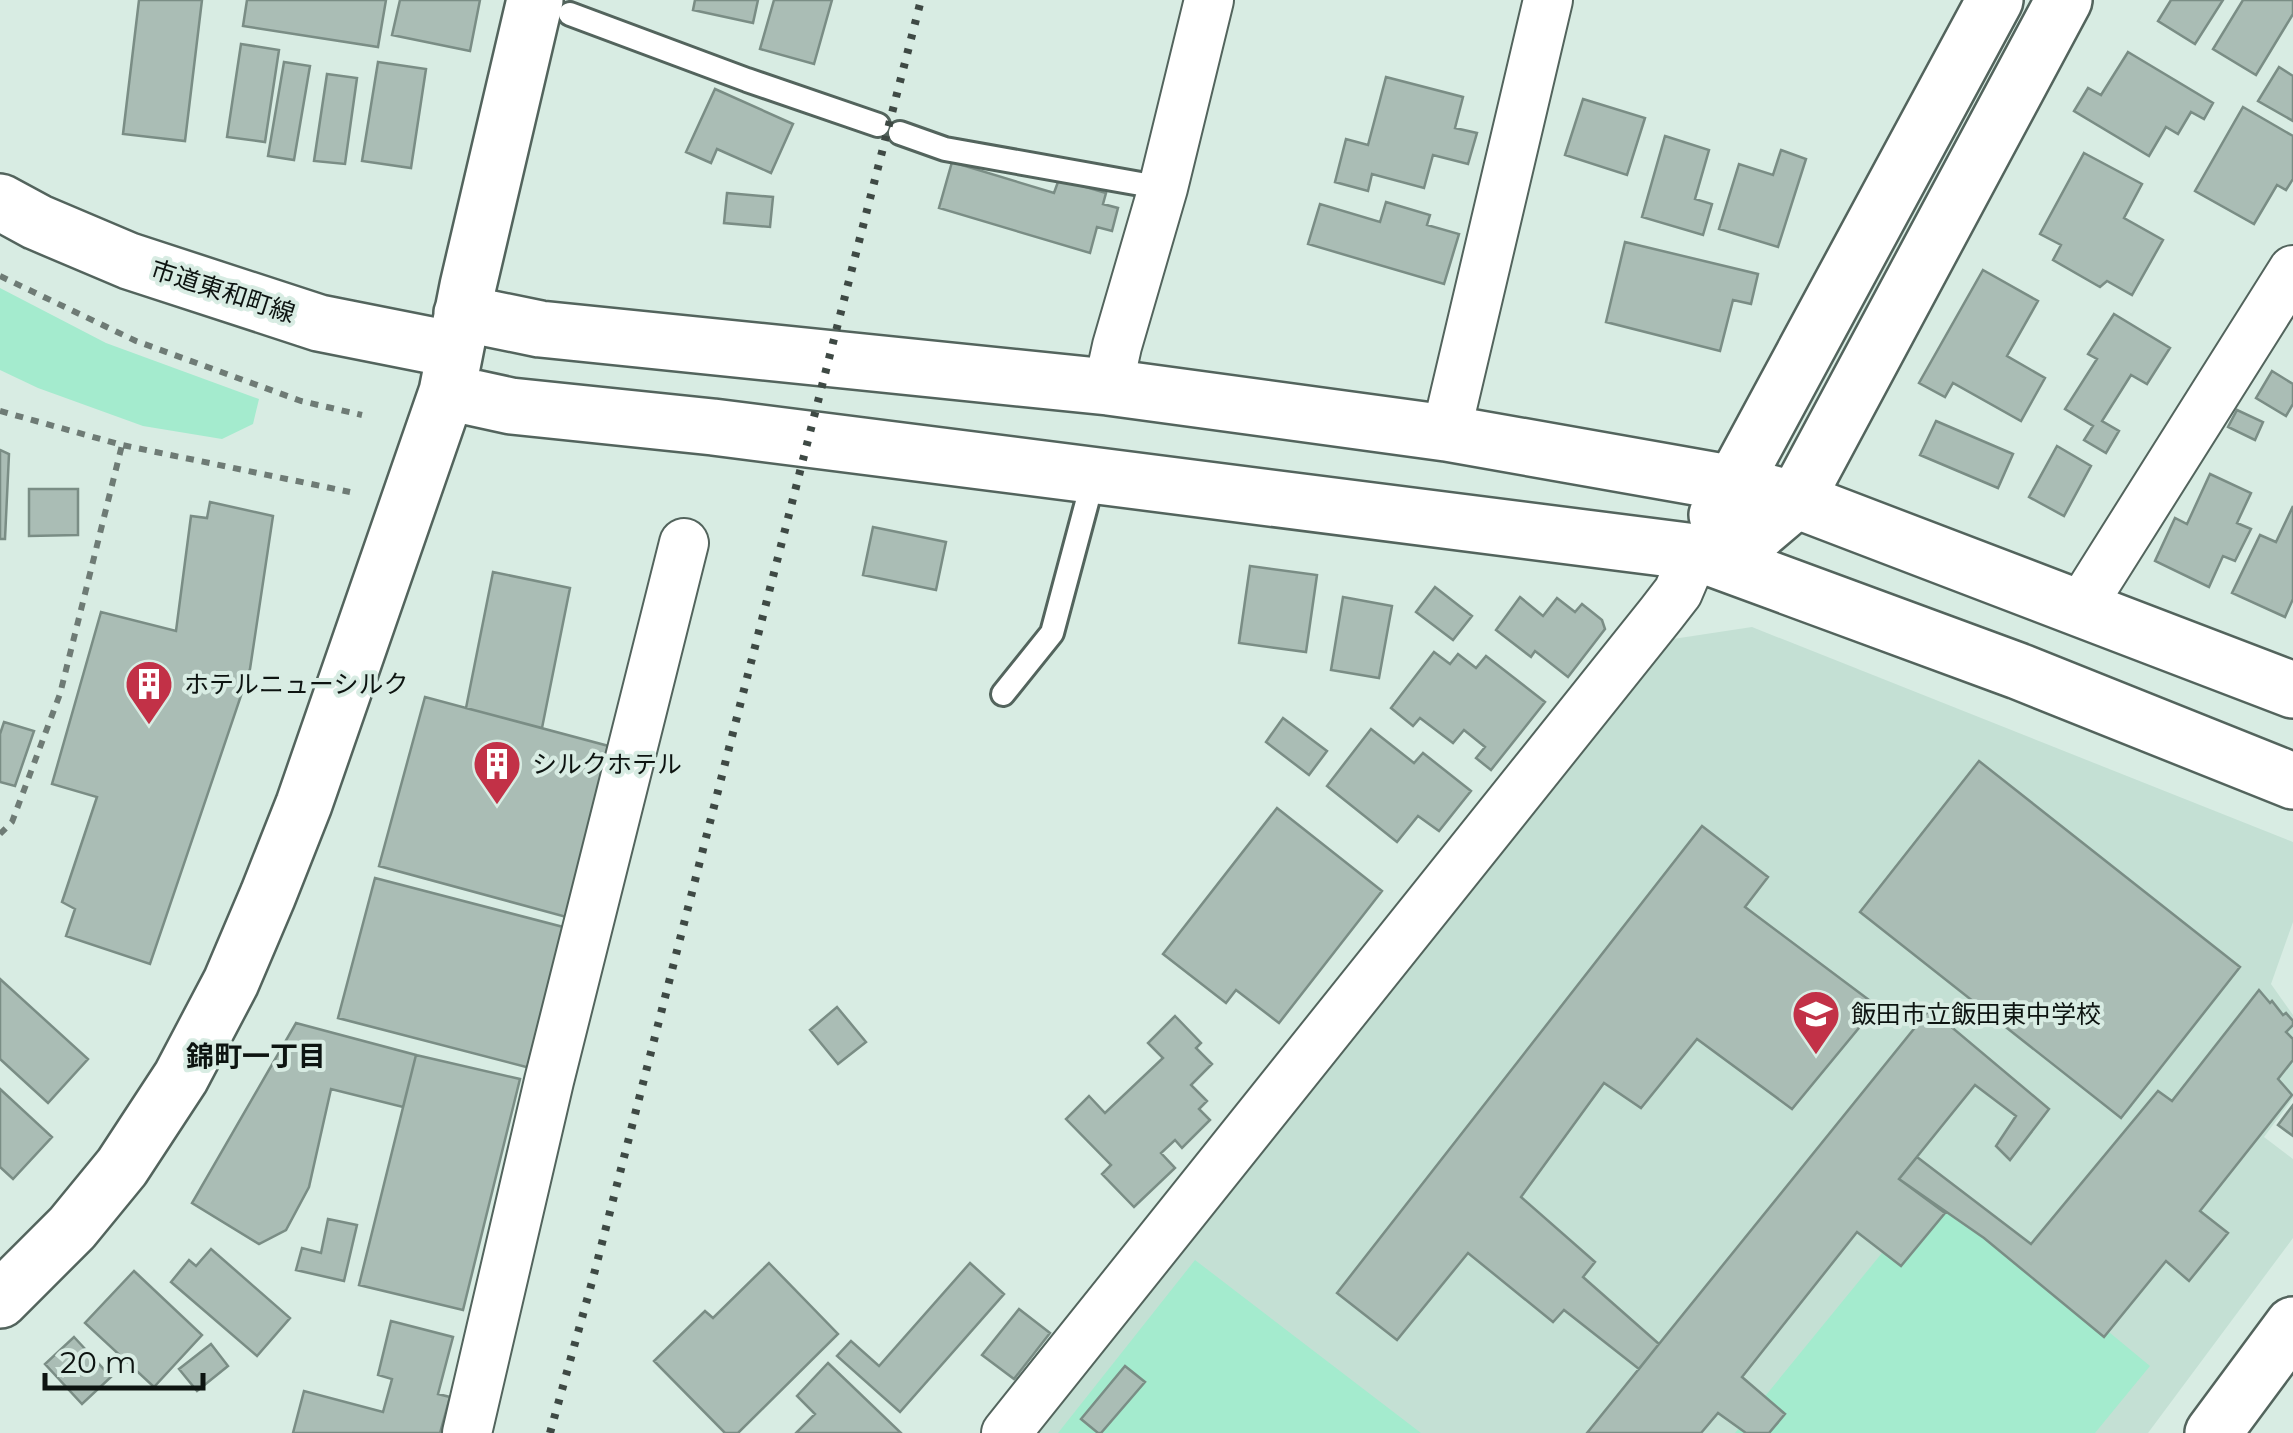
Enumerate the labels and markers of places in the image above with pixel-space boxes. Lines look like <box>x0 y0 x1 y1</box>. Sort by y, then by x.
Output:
building icon: ホテルニューシルク <box>123 658 175 726</box>
place label: ホテルニューシルク <box>184 669 409 699</box>
building icon: シルクホテル <box>471 738 523 806</box>
place label: シルクホテル <box>532 749 682 779</box>
school or university icon: 飯田市立飯田東中学校 <box>1790 988 1842 1056</box>
place label: 飯田市立飯田東中学校 <box>1851 999 2101 1029</box>

